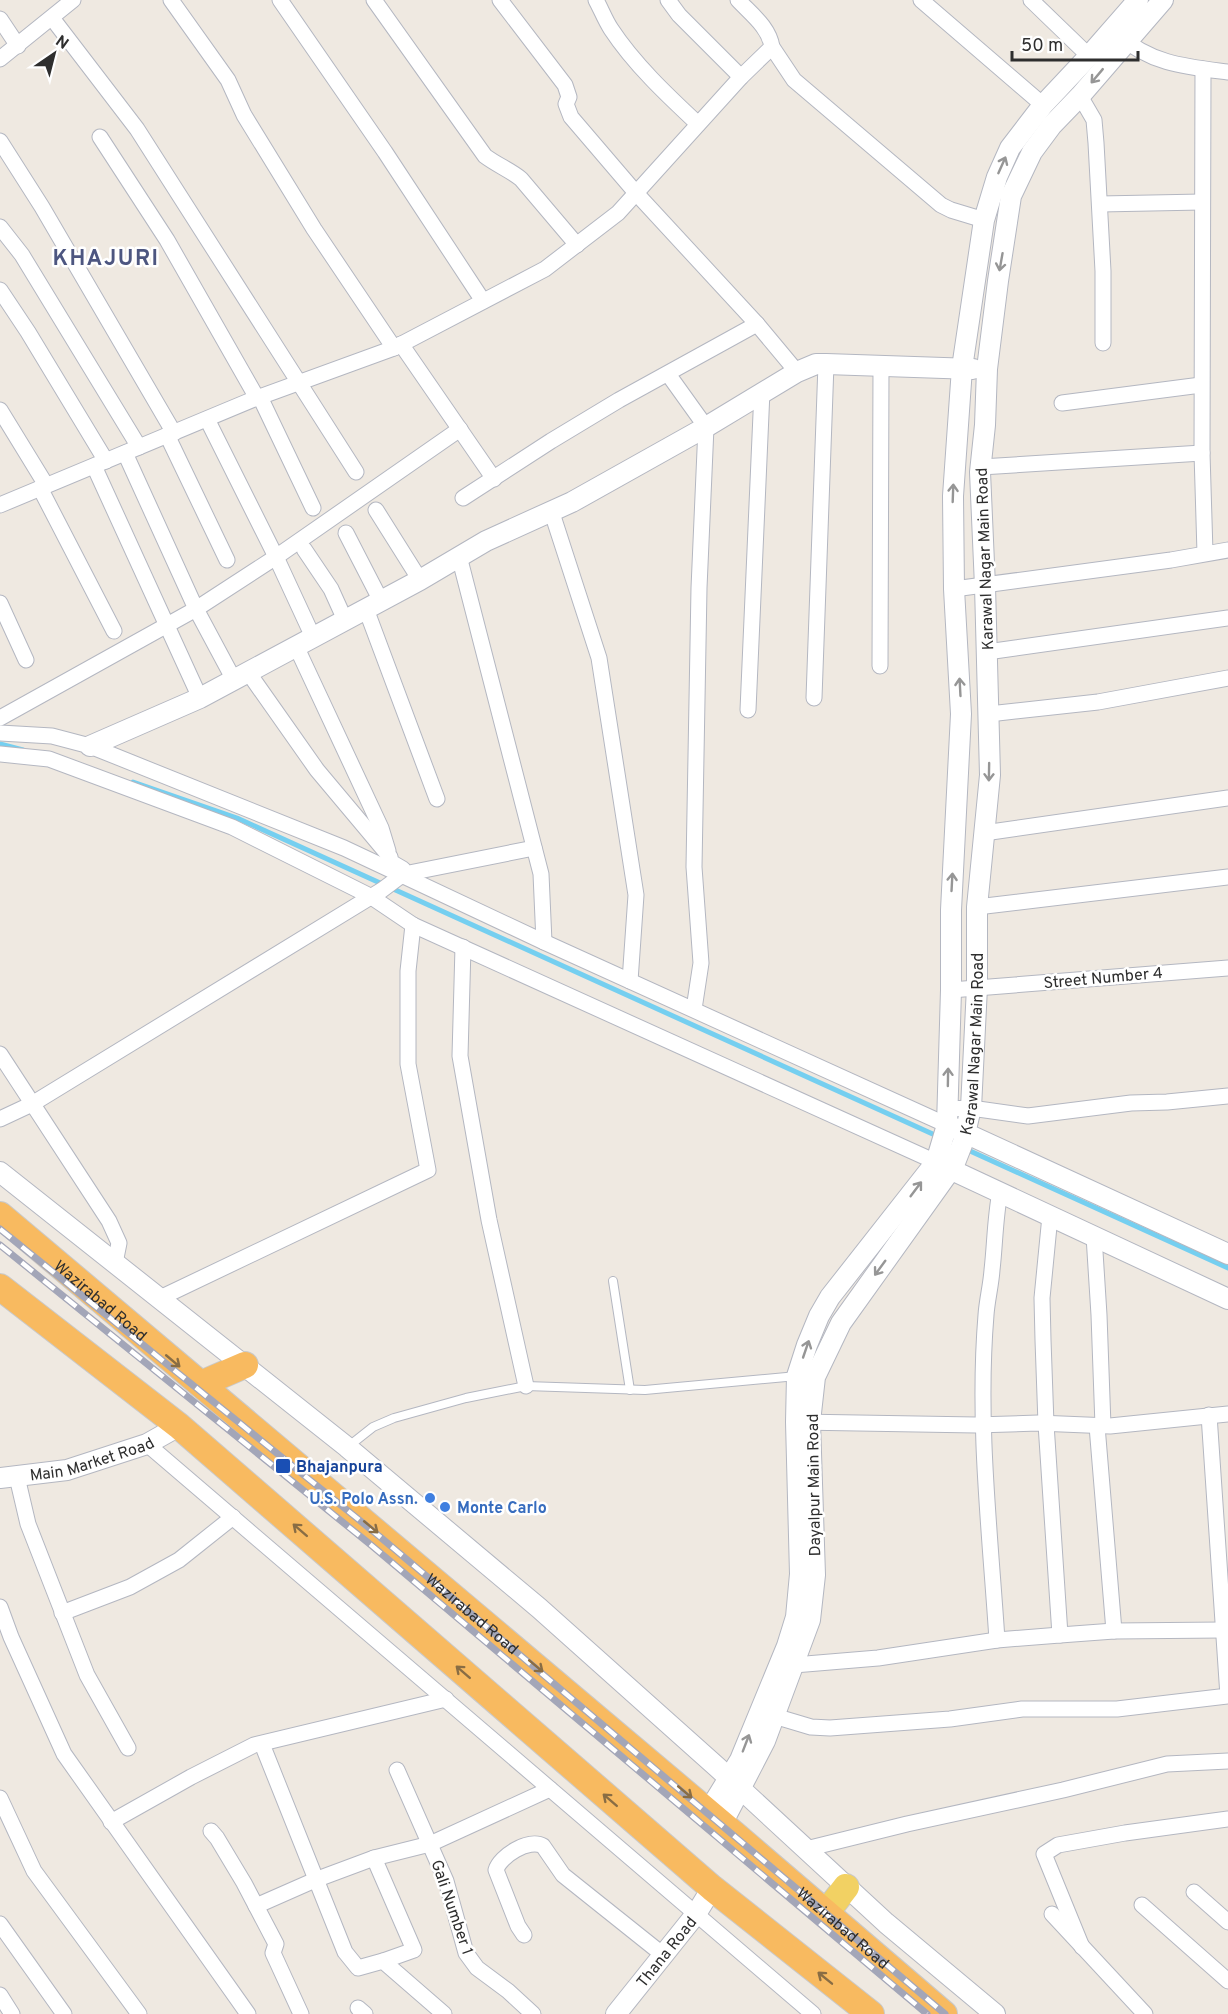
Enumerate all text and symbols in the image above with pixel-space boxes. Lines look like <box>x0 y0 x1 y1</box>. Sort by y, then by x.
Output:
north arrow <box>24 24 84 84</box>
scale bar <box>1012 24 1138 62</box>
text: N <box>51 32 72 55</box>
text: 50 m <box>1021 35 1063 58</box>
one-way arrow <box>1091 68 1104 84</box>
one-way arrow <box>997 156 1009 174</box>
district label: KHAJURI <box>52 246 160 273</box>
one-way arrow <box>995 252 1006 271</box>
street label: Karawal Nagar Main Road <box>973 467 999 651</box>
one-way arrow <box>947 483 959 503</box>
one-way arrow <box>954 678 965 698</box>
one-way arrow <box>984 762 995 782</box>
one-way arrow <box>947 873 958 893</box>
street label: Karawal Nagar Main Road <box>957 953 989 1137</box>
street label: Street Number 4 <box>1043 964 1164 994</box>
one-way arrow <box>942 1067 954 1087</box>
one-way arrow <box>909 1182 922 1198</box>
street label: Wazirabad Road <box>49 1257 150 1347</box>
one-way arrow <box>874 1260 886 1276</box>
one-way arrow <box>801 1340 812 1359</box>
one-way arrow <box>165 1354 181 1367</box>
street label: Dayalpur Main Road <box>804 1414 826 1556</box>
street label: Main Market Road <box>29 1434 159 1486</box>
marker: Bhajanpura <box>274 1457 292 1475</box>
place label: Bhajanpura <box>296 1458 383 1478</box>
place label: U.S. Polo Assn. <box>309 1490 418 1510</box>
marker: U.S. Polo Assn. <box>423 1491 437 1505</box>
place label: Monte Carlo <box>457 1499 547 1519</box>
marker: Monte Carlo <box>438 1500 452 1514</box>
one-way arrow <box>363 1520 378 1534</box>
one-way arrow <box>292 1524 308 1538</box>
street label: Wazirabad Road <box>420 1570 522 1660</box>
one-way arrow <box>528 1660 544 1673</box>
one-way arrow <box>456 1665 471 1679</box>
one-way arrow <box>742 1734 753 1752</box>
one-way arrow <box>677 1785 692 1799</box>
one-way arrow <box>602 1793 618 1806</box>
street label: Gali Number 1 <box>425 1857 477 1958</box>
street label: Wazirabad Road <box>791 1884 892 1974</box>
street label: Thana Road <box>633 1913 702 1992</box>
one-way arrow <box>817 1971 833 1984</box>

